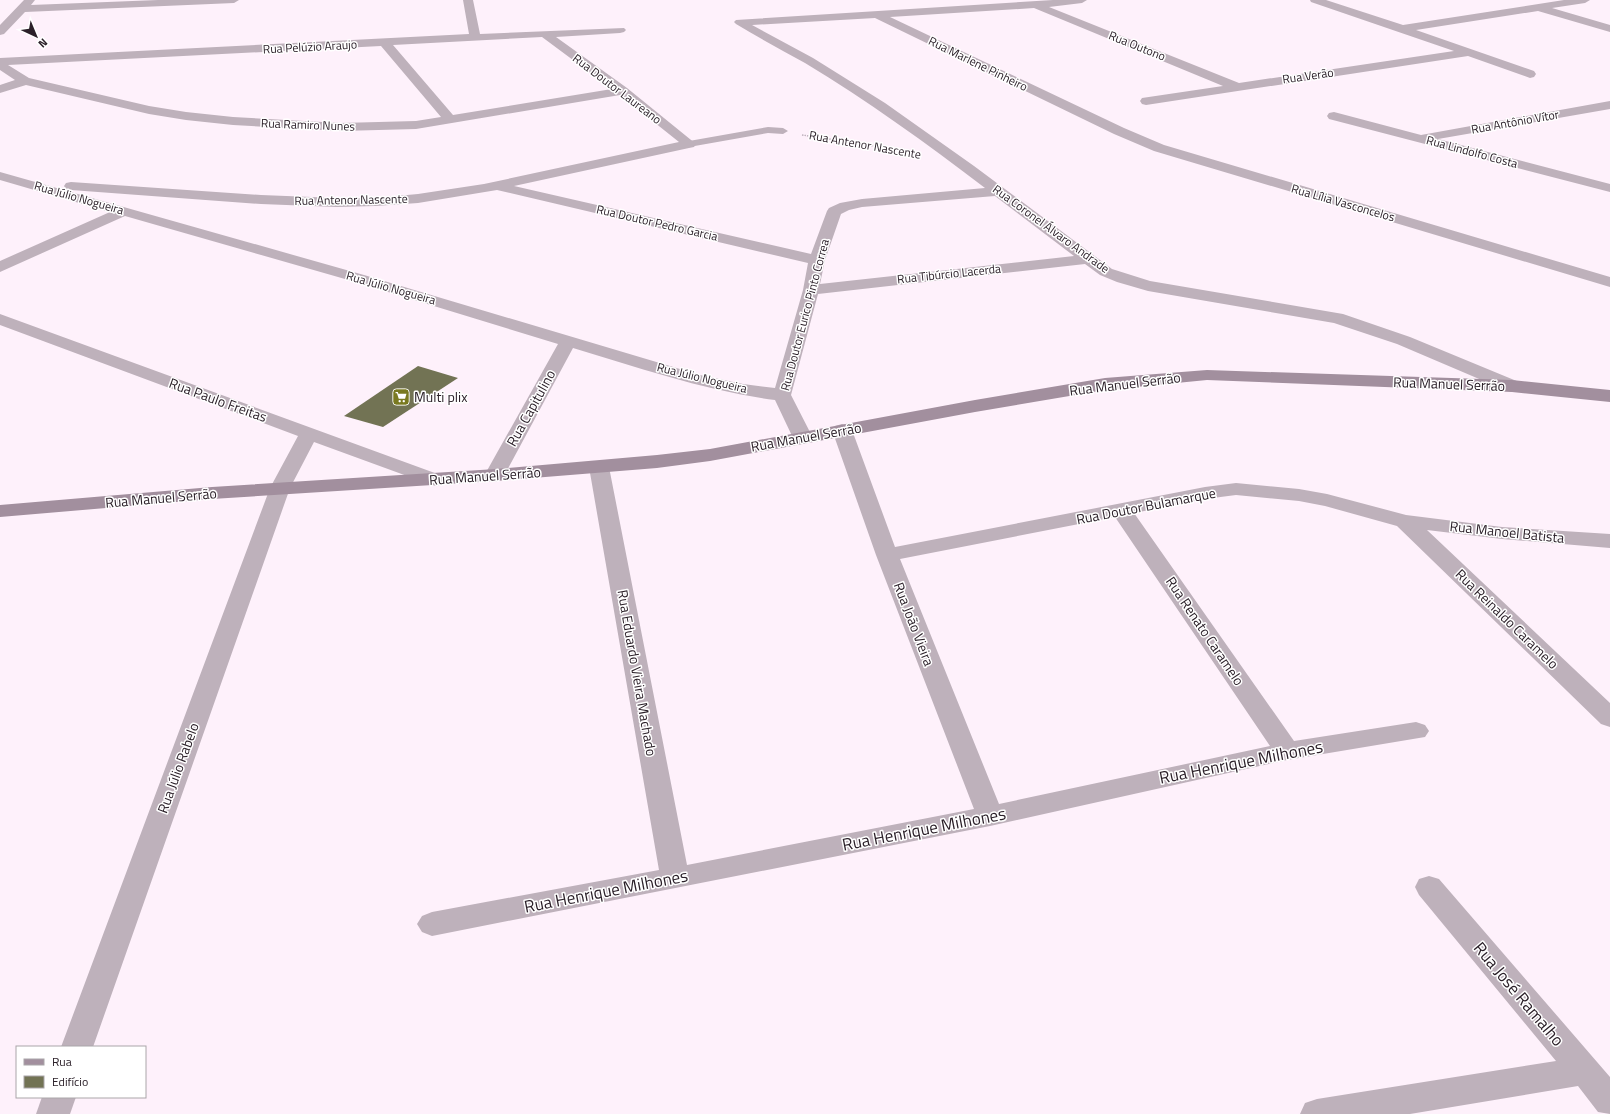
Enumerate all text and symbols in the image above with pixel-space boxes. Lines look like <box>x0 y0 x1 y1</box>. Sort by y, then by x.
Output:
north arrow <box>16 16 56 56</box>
street label: Rua Outono <box>1106 25 1169 66</box>
street label: Rua Marlene Pinheiro <box>925 31 1031 96</box>
text: N <box>35 35 51 52</box>
street label: Rua Pelúzio Araujo <box>262 35 358 58</box>
street label: Rua Doutor Laureano <box>569 49 666 128</box>
street label: Rua Verão <box>1281 63 1335 88</box>
street label: Rua Antônio Vítor <box>1470 104 1560 139</box>
street label: Rua Ramiro Nunes <box>261 113 356 136</box>
street label: Rua Antenor Nascente <box>808 125 923 164</box>
street label: Rua Lindolfo Costa <box>1424 130 1520 173</box>
street label: Rua Júlio Nogueira <box>32 176 126 219</box>
street label: Rua Lília Vasconcelos <box>1289 179 1398 227</box>
street label: Rua Coronel Álvaro Andrade <box>989 180 1114 278</box>
street label: Rua Antenor Nascente <box>294 189 408 210</box>
street label: Rua Doutor Pedro Garcia <box>595 199 720 246</box>
street label: Rua Doutor Eurico Pinto Correa <box>775 237 834 393</box>
street label: Rua Tibúrcio Lacerda <box>896 259 1002 288</box>
street label: Rua Júlio Nogueira <box>344 266 438 309</box>
street label: Rua Júlio Nogueira <box>655 357 749 398</box>
street label: Rua Capitulino <box>501 366 560 450</box>
street label: Rua Manuel Serrão <box>1068 366 1182 401</box>
street label: Rua Manuel Serrão <box>1393 371 1505 396</box>
street label: Rua Paulo Freitas <box>166 372 270 427</box>
place label: Multi plix <box>414 386 468 407</box>
supermarket icon: Multi plix <box>391 387 411 407</box>
street label: Rua Manuel Serrão <box>749 416 863 457</box>
street label: Rua Manuel Serrão <box>428 461 542 490</box>
street label: Rua Manuel Serrão <box>104 482 218 513</box>
street label: Rua Doutor Bulamarque <box>1074 482 1217 529</box>
street label: Rua Manoel Batista <box>1449 515 1565 548</box>
street label: Rua Reinaldo Caramelo <box>1451 564 1564 674</box>
street label: Rua Renato Caramelo <box>1161 572 1250 689</box>
street label: Rua João Vieira <box>889 579 940 669</box>
street label: Rua Eduardo Vieira Machado <box>613 588 662 758</box>
street label: Rua Júlio Rabelo <box>151 720 204 816</box>
street label: Rua Henrique Milhones <box>1157 733 1325 791</box>
street label: Rua Henrique Milhones <box>840 800 1008 858</box>
street label: Rua Henrique Milhones <box>522 862 690 920</box>
street label: Rua José Ramalho <box>1467 936 1571 1052</box>
legend <box>16 1046 146 1098</box>
text: Rua <box>52 1052 72 1071</box>
text: Edifício <box>52 1072 88 1091</box>

